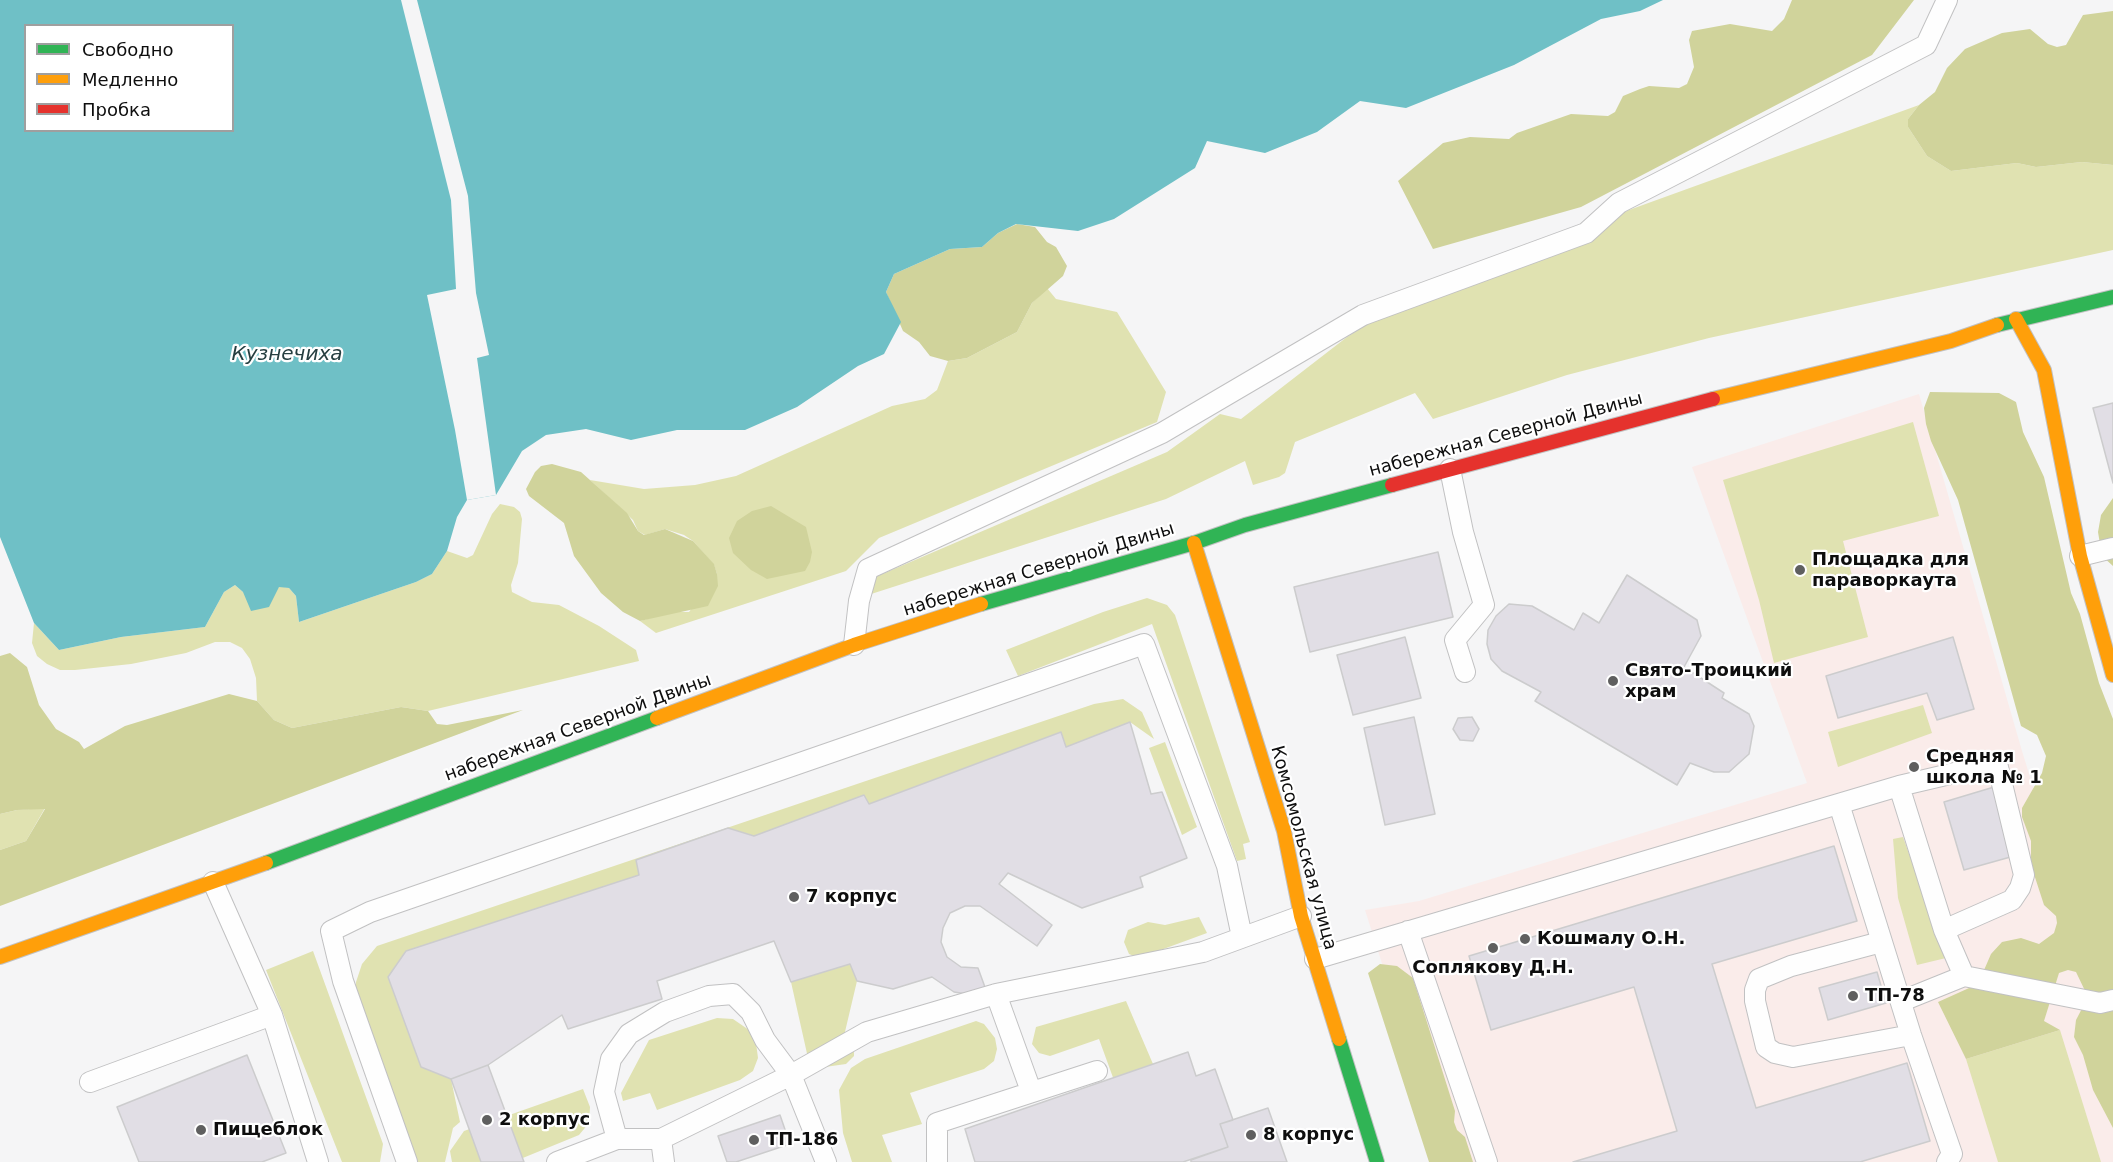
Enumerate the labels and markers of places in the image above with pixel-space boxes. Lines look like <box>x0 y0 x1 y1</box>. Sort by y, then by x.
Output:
place label: Площадка для параворкаута <box>1812 549 1969 592</box>
marker: Площадка для параворкаута <box>1793 563 1807 577</box>
place label: Свято-Троицкий храм <box>1625 660 1792 702</box>
marker: Свято-Троицкий храм <box>1606 674 1620 688</box>
place label: Средняя школа № 1 <box>1926 746 2042 789</box>
marker: Средняя школа № 1 <box>1907 760 1921 774</box>
place label: 7 корпус <box>806 886 897 908</box>
marker: 7 корпус <box>787 890 801 904</box>
place label: Кошмалу О.Н. <box>1537 928 1685 950</box>
marker: Кошмалу О.Н. <box>1518 932 1532 946</box>
marker: Соплякову Д.Н. <box>1486 941 1500 955</box>
place label: Соплякову Д.Н. <box>1412 957 1574 979</box>
place label: ТП-78 <box>1865 985 1925 1007</box>
marker: ТП-78 <box>1846 989 1860 1003</box>
place label: 2 корпус <box>499 1109 590 1131</box>
marker: 2 корпус <box>480 1113 494 1127</box>
place label: Пищеблок <box>213 1119 323 1141</box>
marker: Пищеблок <box>194 1123 208 1137</box>
place label: 8 корпус <box>1263 1124 1354 1146</box>
marker: 8 корпус <box>1244 1128 1258 1142</box>
place label: ТП-186 <box>766 1129 838 1151</box>
marker: ТП-186 <box>747 1133 761 1147</box>

